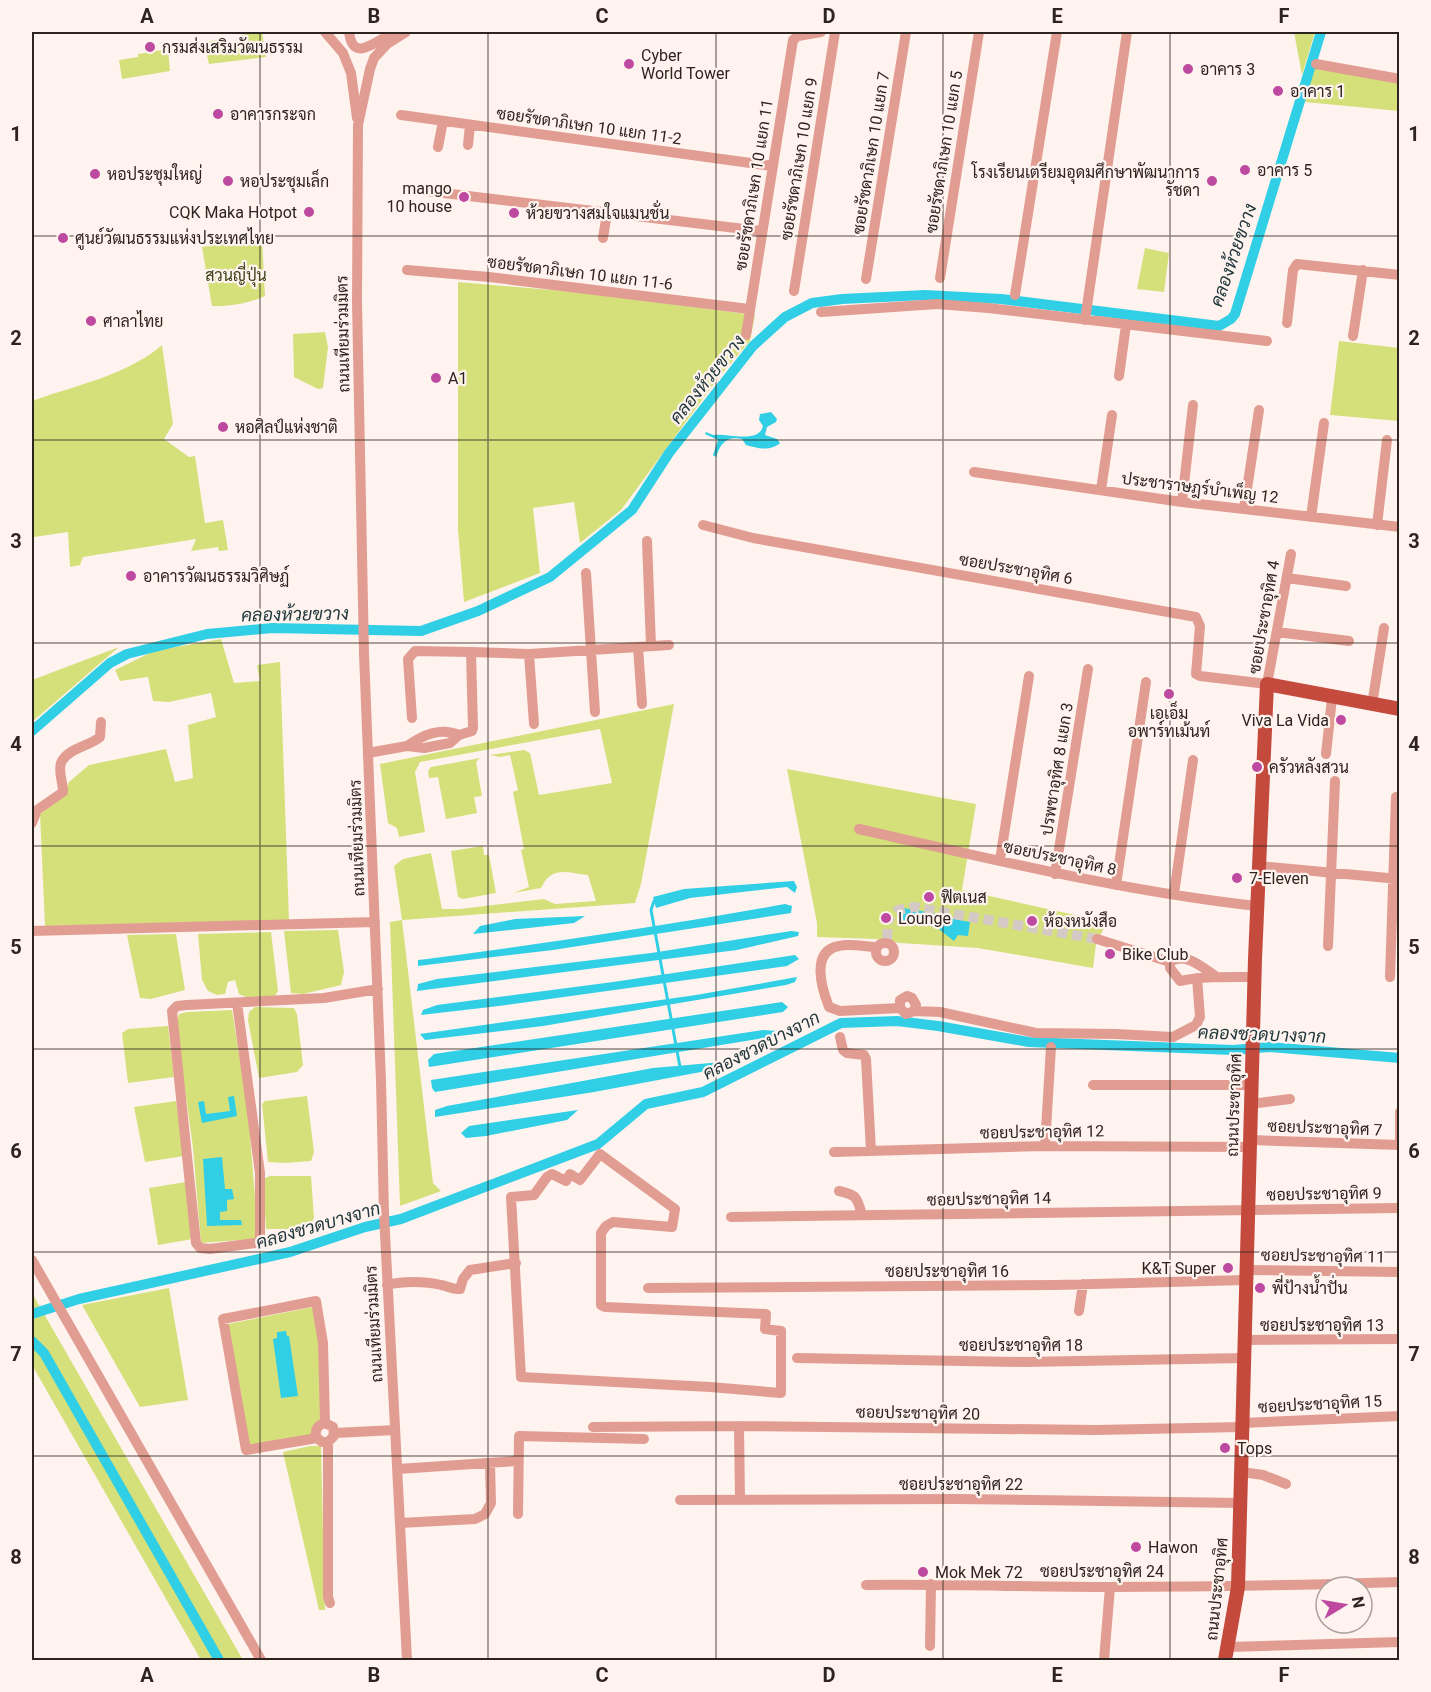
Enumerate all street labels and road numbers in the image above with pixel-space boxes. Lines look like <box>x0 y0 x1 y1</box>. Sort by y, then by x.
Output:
street label: ซอยรัชดาภิเษก 10 แยก 5 <box>921 69 966 235</box>
street label: ซอยรัชดาภิเษก 10 แยก 7 <box>848 70 893 236</box>
street label: ซอยรัชดาภิเษก 10 แยก 9 <box>776 76 821 242</box>
street label: ซอยรัชดาภิเษก 10 แยก 11 <box>730 98 777 272</box>
street label: ซอยรัชดาภิเษก 10 แยก 11-2 <box>495 103 683 148</box>
street label: ซอยรัชดาภิเษก 10 แยก 11-6 <box>486 251 674 294</box>
street label: ถนนเทียมร่วมมิตร <box>330 275 354 393</box>
street label: ประชาราษฎร์บำเพ็ญ 12 <box>1120 465 1280 508</box>
street label: ซอยประชาอุทิศ 6 <box>957 550 1074 590</box>
street label: ซอยประชาอุทิศ 4 <box>1245 559 1285 676</box>
street label: ปรพชาอุทิศ 8 แยก 3 <box>1037 701 1079 837</box>
street label: ถนนเทียมร่วมมิตร <box>343 779 369 897</box>
street label: ซอยประชาอุทิศ 8 <box>1001 837 1118 881</box>
street label: ถนนประชาอุทิศ <box>1223 1053 1247 1157</box>
street label: ซอยประชาอุทิศ 7 <box>1267 1116 1383 1142</box>
street label: ซอยประชาอุทิศ 12 <box>980 1121 1104 1145</box>
street label: ซอยประชาอุทิศ 9 <box>1266 1183 1382 1207</box>
street label: ซอยประชาอุทิศ 14 <box>927 1188 1051 1212</box>
street label: ซอยประชาอุทิศ 11 <box>1261 1245 1385 1269</box>
street label: ซอยประชาอุทิศ 16 <box>885 1262 1009 1283</box>
street label: ถนนเทียมร่วมมิตร <box>359 1265 387 1383</box>
street label: ซอยประชาอุทิศ 13 <box>1260 1316 1384 1337</box>
street label: ซอยประชาอุทิศ 18 <box>959 1336 1083 1357</box>
street label: ซอยประชาอุทิศ 15 <box>1258 1391 1383 1419</box>
street label: ซอยประชาอุทิศ 20 <box>856 1402 980 1426</box>
street label: ซอยประชาอุทิศ 22 <box>899 1475 1023 1496</box>
street label: ถนนประชาอุทิศ <box>1202 1537 1234 1642</box>
street label: ซอยประชาอุทิศ 24 <box>1040 1562 1164 1583</box>

